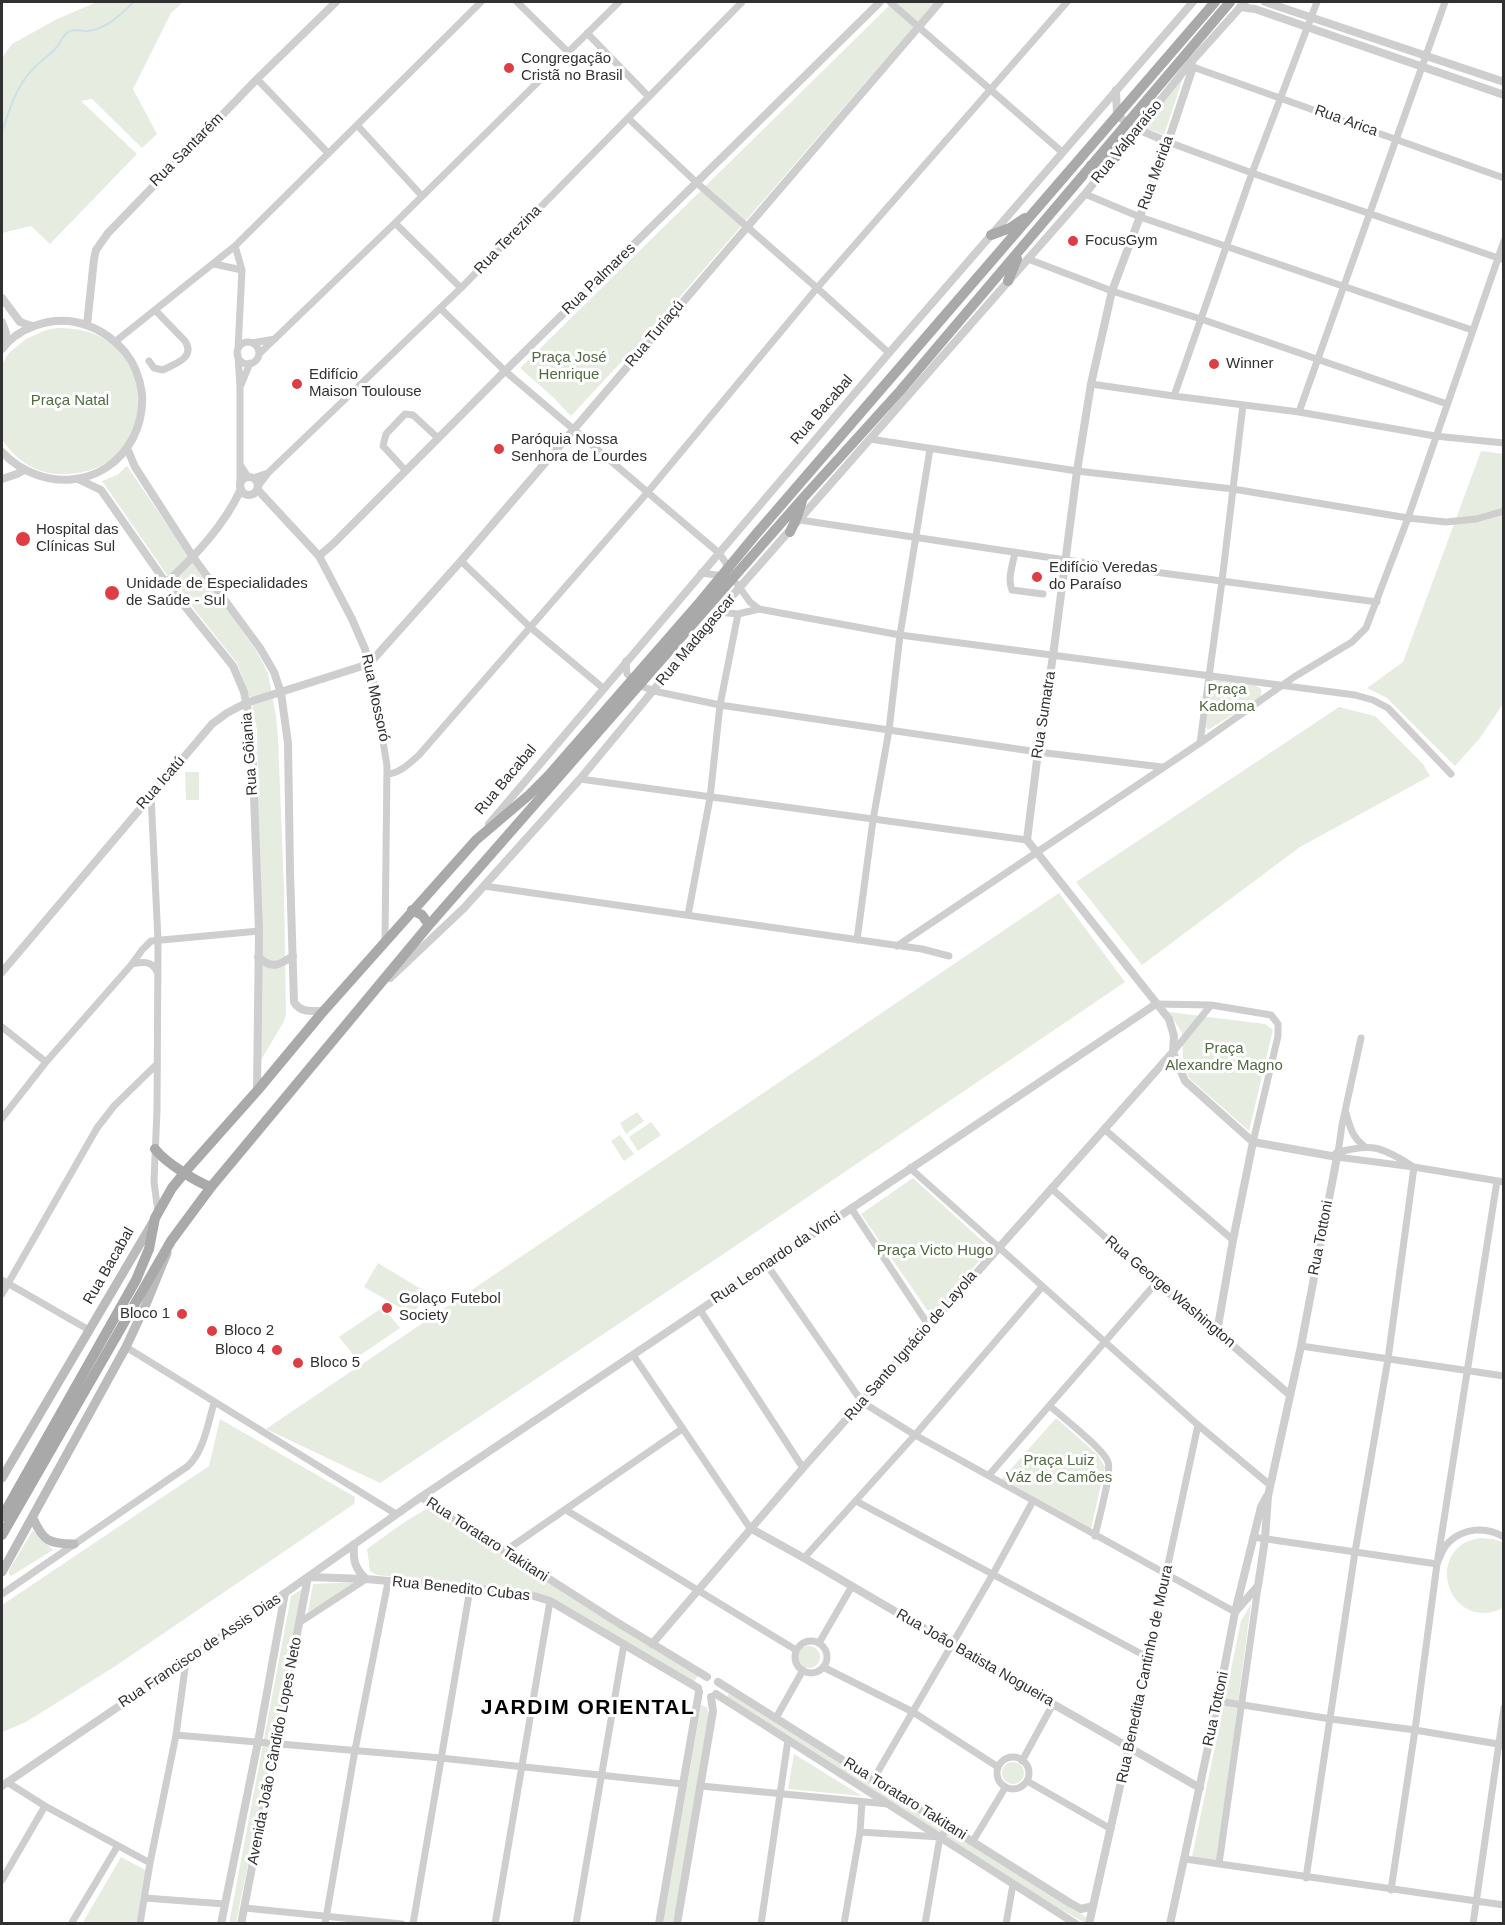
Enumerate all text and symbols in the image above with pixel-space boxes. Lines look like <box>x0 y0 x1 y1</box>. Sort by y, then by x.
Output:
place label: Congregação Cristã no Brasil <box>521 50 623 85</box>
marker: Congregação Cristã no Brasil <box>502 61 516 75</box>
street label: Rua Valparaíso <box>1088 97 1166 187</box>
street label: Rua Arica <box>1312 101 1380 141</box>
street label: Rua Santarém <box>146 109 228 191</box>
street label: Rua Merida <box>1134 133 1178 213</box>
street label: Rua Terezina <box>471 202 545 278</box>
place label: FocusGym <box>1085 232 1158 250</box>
marker: FocusGym <box>1066 234 1080 248</box>
street label: Rua Palmares <box>559 240 639 318</box>
street label: Rua Turiaçú <box>622 297 688 371</box>
park label: Praça José Henrique <box>531 349 607 384</box>
place label: Winner <box>1226 355 1274 373</box>
marker: Winner <box>1207 357 1221 371</box>
place label: Edifício Maison Toulouse <box>309 366 422 401</box>
street label: Rua Bacabal <box>787 372 857 448</box>
marker: Edifício Maison Toulouse <box>290 377 304 391</box>
park label: Praça Natal <box>31 392 109 410</box>
place label: Paróquia Nossa Senhora de Lourdes <box>511 431 647 466</box>
marker: Paróquia Nossa Senhora de Lourdes <box>492 442 506 456</box>
place label: Hospital das Clínicas Sul <box>36 521 119 556</box>
marker: Hospital das Clínicas Sul <box>14 530 32 548</box>
place label: Edifício Veredas do Paraíso <box>1049 559 1157 594</box>
marker: Edifício Veredas do Paraíso <box>1030 570 1044 584</box>
place label: Unidade de Especialidades de Saúde - Sul <box>126 575 308 610</box>
marker: Unidade de Especialidades de Saúde - Sul <box>103 584 121 602</box>
street label: Rua Madagascar <box>652 590 740 690</box>
street label: Rua Mossoró <box>357 653 393 743</box>
street label: Rua Sumatra <box>1028 670 1060 760</box>
park label: Praça Kadoma <box>1199 681 1255 716</box>
street label: Rua Gôiania <box>238 712 262 796</box>
street label: Rua Bacabal <box>472 741 540 819</box>
street label: Rua Icatú <box>133 753 189 813</box>
park label: Praça Alexandre Magno <box>1165 1040 1283 1075</box>
street label: Rua Tottoni <box>1305 1199 1337 1277</box>
street label: Rua Leonardo da Vinci <box>708 1208 844 1308</box>
street label: Rua Bacabal <box>80 1224 138 1308</box>
street label: Rua George Washington <box>1101 1232 1239 1352</box>
park label: Praça Victo Hugo <box>877 1242 993 1260</box>
street label: Rua Santo Ignácio de Layola <box>841 1267 981 1425</box>
place label: Golaço Futebol Society <box>399 1290 501 1325</box>
marker: Golaço Futebol Society <box>380 1301 394 1315</box>
place label: Bloco 1 <box>120 1305 170 1323</box>
marker: Bloco 1 <box>175 1307 189 1321</box>
place label: Bloco 2 <box>224 1322 274 1340</box>
marker: Bloco 2 <box>205 1324 219 1338</box>
place label: Bloco 4 <box>215 1341 265 1359</box>
marker: Bloco 4 <box>270 1343 284 1357</box>
place label: Bloco 5 <box>310 1354 360 1372</box>
marker: Bloco 5 <box>291 1356 305 1370</box>
park label: Praça Luiz Váz de Camões <box>1006 1452 1112 1487</box>
street label: Rua Torataro Takitani <box>423 1494 551 1586</box>
street label: Rua Benedita Cantinho de Moura <box>1113 1563 1177 1785</box>
street label: Rua Benedito Cubas <box>391 1573 531 1605</box>
street label: Rua Francisco de Assis Dias <box>115 1590 285 1712</box>
street label: Rua João Batista Nogueira <box>893 1605 1057 1711</box>
street label: Avenida João Cândido Lopes Neto <box>244 1636 306 1866</box>
street label: Rua Tottoni <box>1199 1670 1233 1748</box>
district label: JARDIM ORIENTAL <box>481 1695 695 1721</box>
street label: Rua Torataro Takitani <box>840 1754 970 1844</box>

